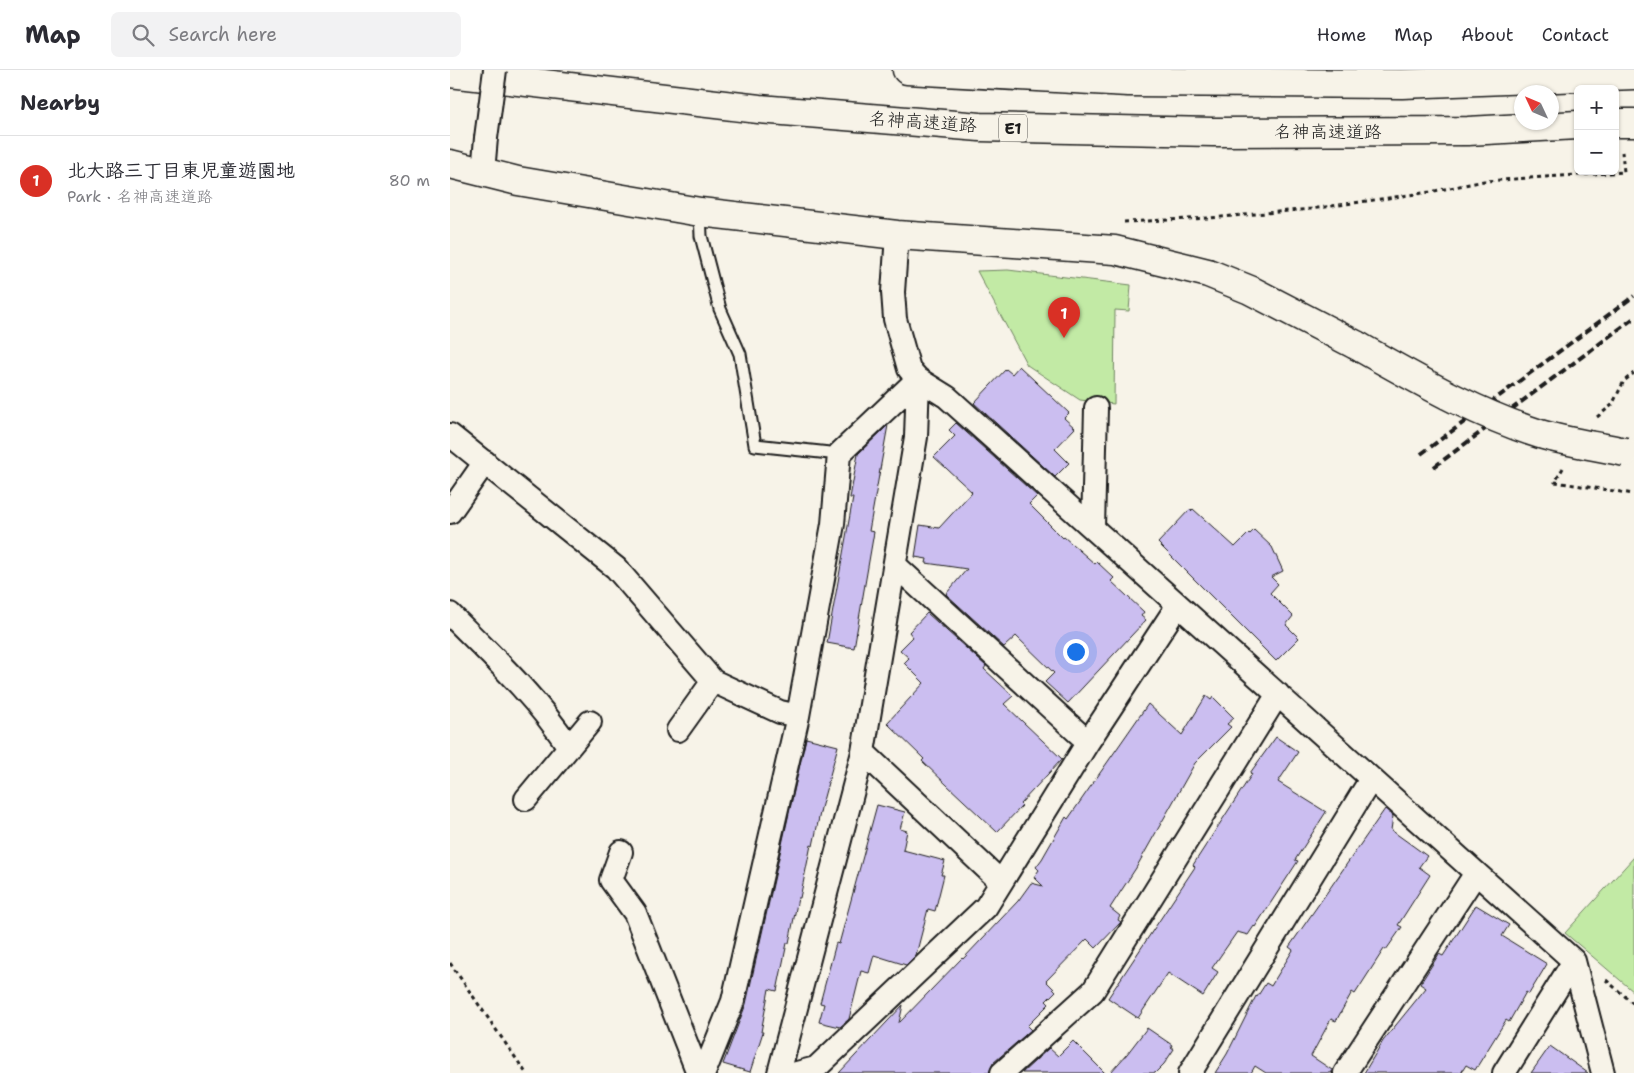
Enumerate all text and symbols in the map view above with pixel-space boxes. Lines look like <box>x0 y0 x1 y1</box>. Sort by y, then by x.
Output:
search box <box>111 12 461 57</box>
text: Map <box>25 19 81 51</box>
icon: search <box>129 21 157 49</box>
text: Search here <box>169 22 277 47</box>
text: Home <box>1317 23 1366 47</box>
text: Map <box>1394 23 1433 47</box>
text: About <box>1461 23 1514 47</box>
text: Contact <box>1542 23 1609 47</box>
north arrow <box>1514 85 1559 130</box>
map controls <box>1574 85 1619 175</box>
button: + <box>1574 85 1619 130</box>
text: Nearby <box>20 89 100 117</box>
street label: 名神高速道路 <box>868 106 978 138</box>
road number: E1 <box>999 114 1027 142</box>
street label: 名神高速道路 <box>1274 120 1382 144</box>
button: − <box>1574 130 1619 175</box>
text: 北大路三丁目東児童遊園地 <box>67 158 295 183</box>
text: 1 <box>32 170 40 191</box>
text: 80 m <box>389 170 430 191</box>
text: Park · 名神高速道路 <box>67 186 213 207</box>
pin: 1 <box>1048 297 1080 338</box>
your location <box>1063 639 1089 665</box>

